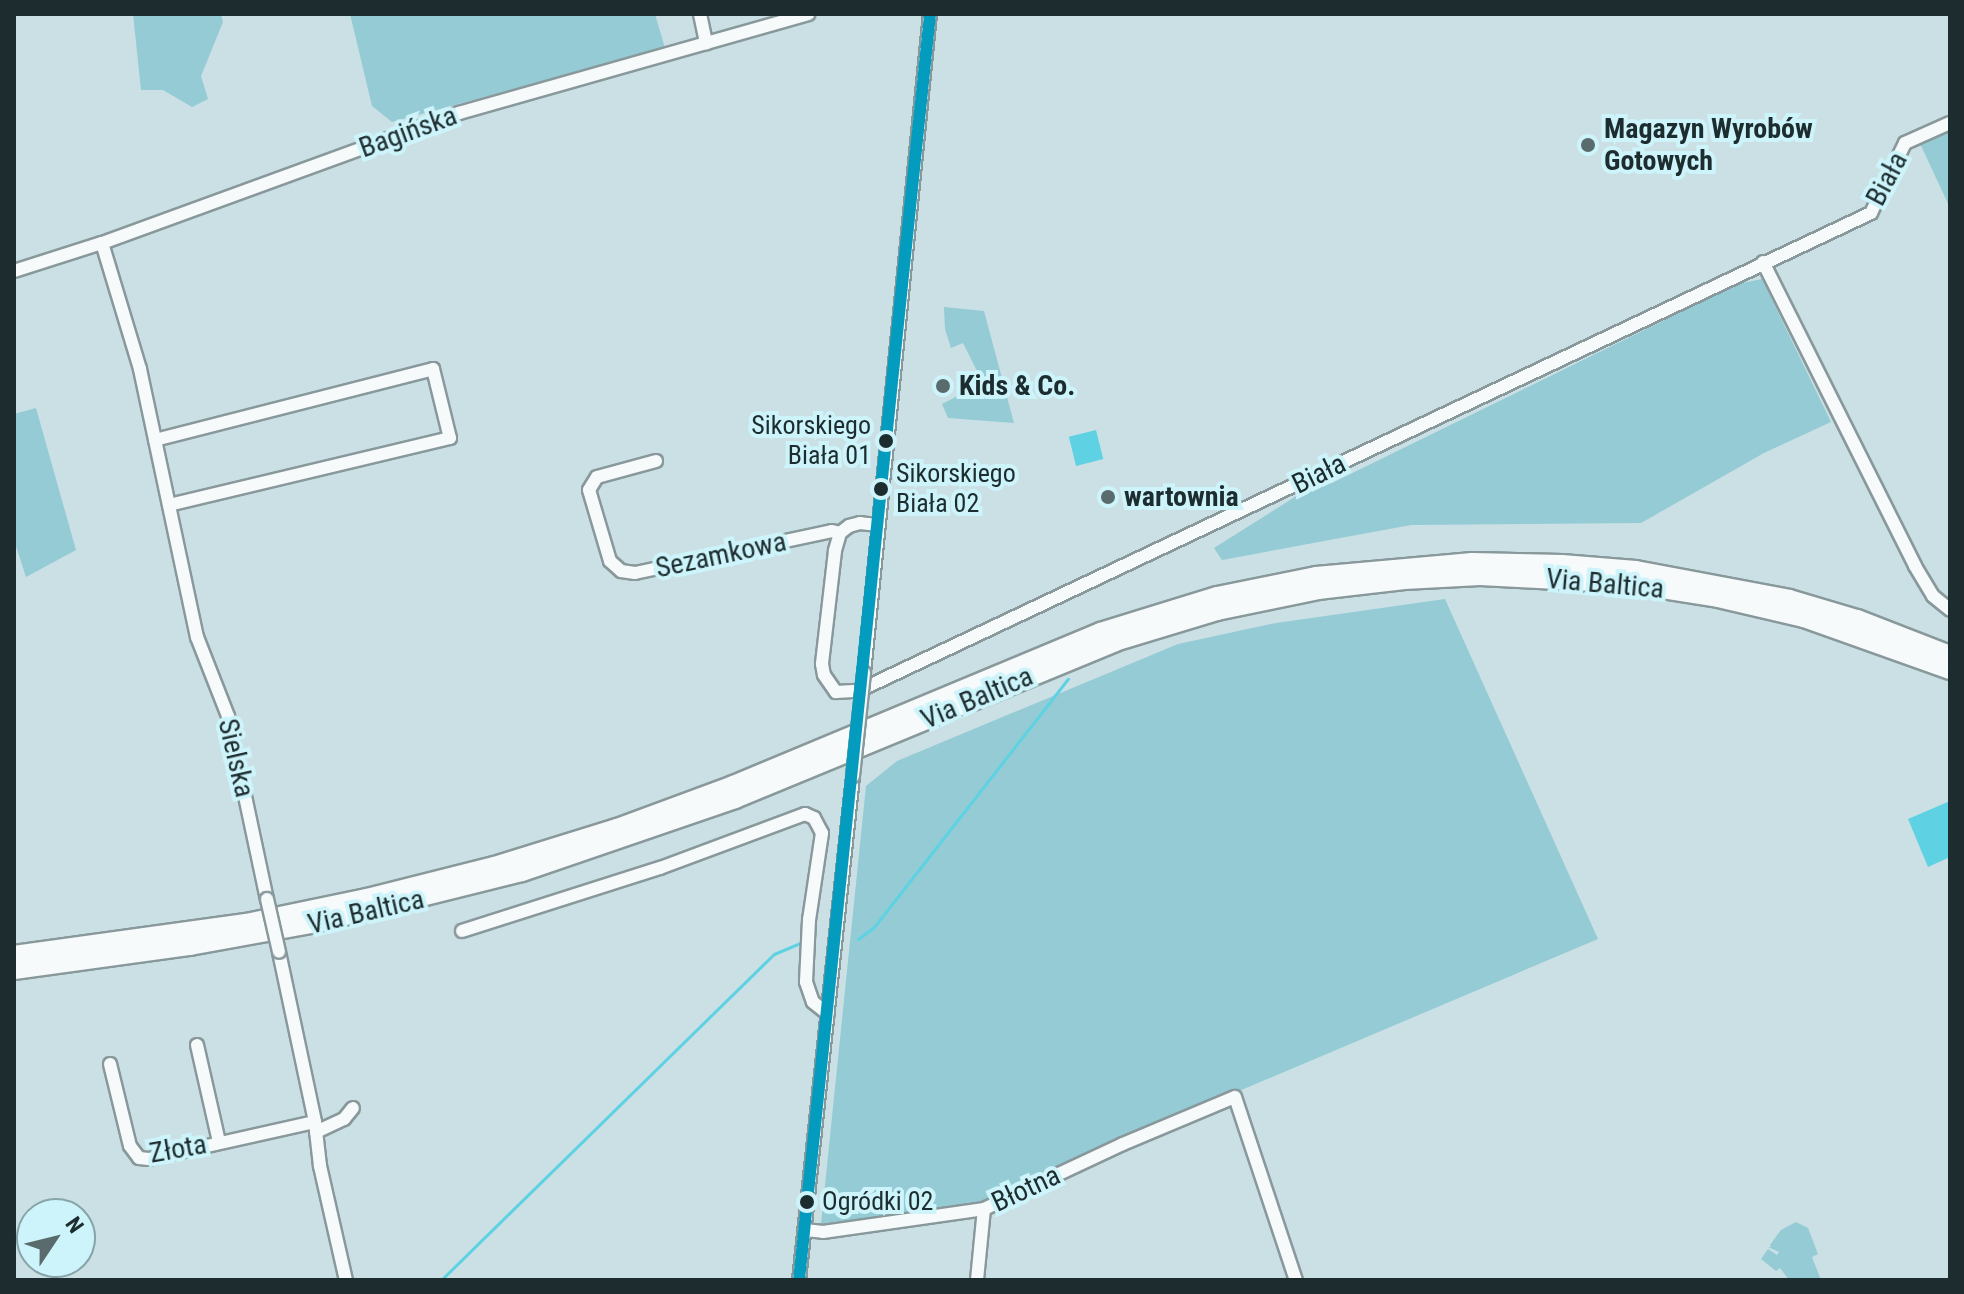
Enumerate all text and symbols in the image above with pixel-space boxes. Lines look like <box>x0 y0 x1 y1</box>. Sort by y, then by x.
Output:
street label: Bagińska <box>355 99 461 165</box>
place label: Magazyn Wyrobów Gotowych <box>1604 112 1813 178</box>
marker: Magazyn Wyrobów Gotowych <box>1579 136 1597 154</box>
street label: Biała <box>1859 147 1915 211</box>
place label: Kids & Co. <box>959 369 1075 403</box>
marker: Kids & Co. <box>934 377 952 395</box>
place label: Sikorskiego Biała 01 <box>751 410 871 472</box>
marker: Sikorskiego Biała 01 <box>878 433 894 449</box>
street label: Biała <box>1287 447 1351 501</box>
place label: Sikorskiego Biała 02 <box>896 458 1016 520</box>
place label: wartownia <box>1124 480 1239 514</box>
marker: Sikorskiego Biała 02 <box>873 481 889 497</box>
marker: wartownia <box>1099 488 1117 506</box>
street label: Sezamkowa <box>653 525 789 585</box>
street label: Via Baltica <box>1545 562 1665 606</box>
street label: Via Baltica <box>916 659 1038 737</box>
street label: Sielska <box>211 716 261 800</box>
street label: Via Baltica <box>305 882 427 942</box>
street label: Złota <box>147 1127 209 1171</box>
street label: Błotna <box>986 1159 1066 1219</box>
place label: Ogródki 02 <box>822 1186 933 1218</box>
marker: Ogródki 02 <box>799 1194 815 1210</box>
north arrow <box>16 1198 96 1278</box>
text: N <box>60 1212 89 1238</box>

